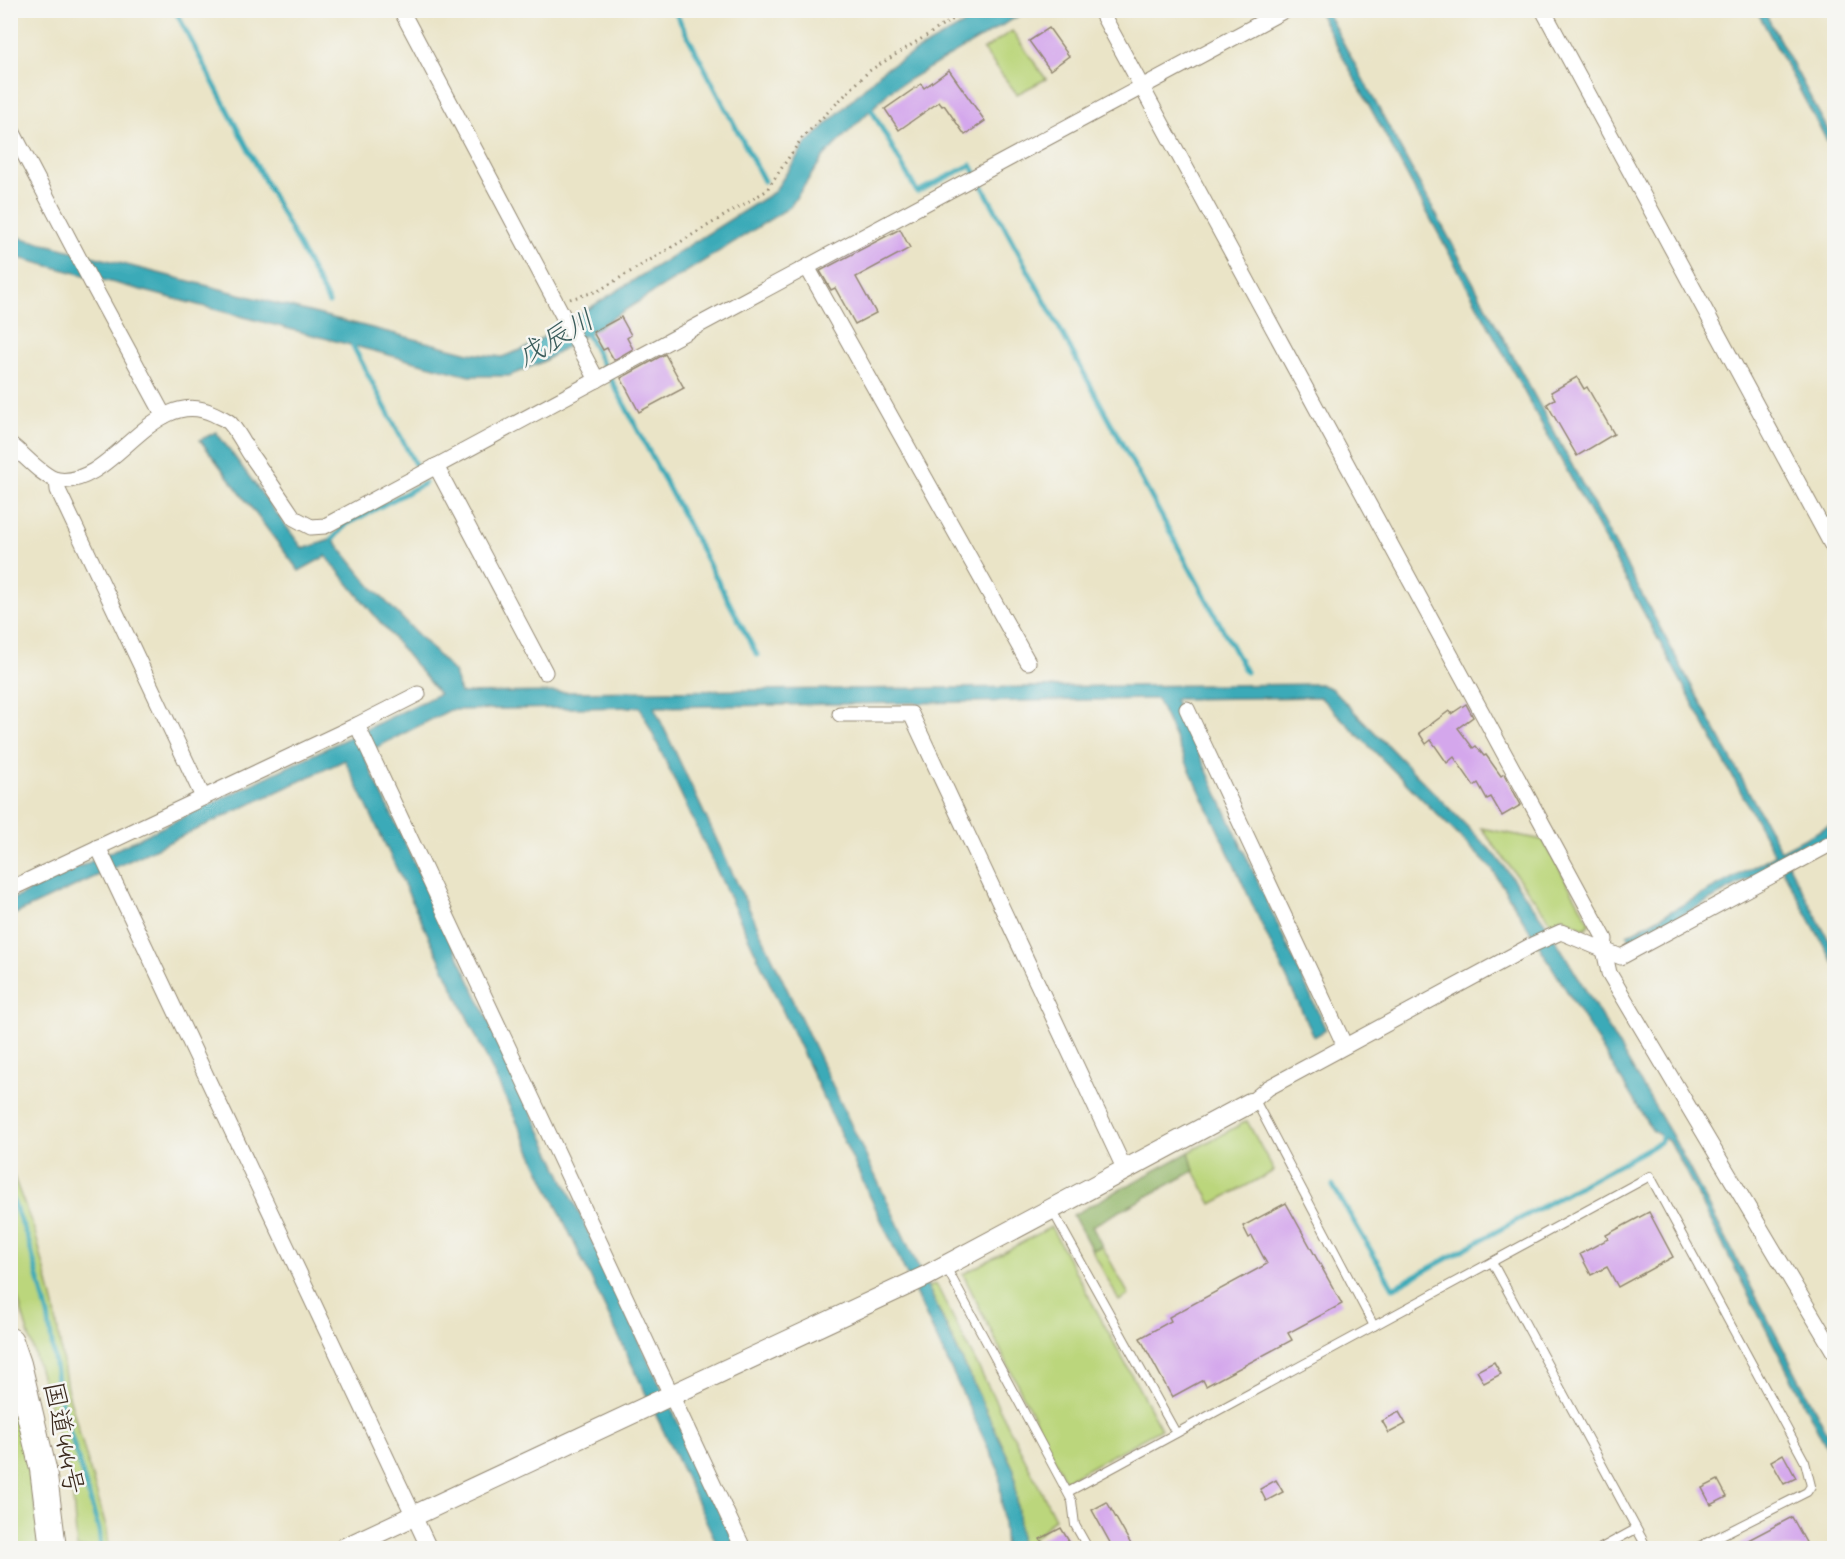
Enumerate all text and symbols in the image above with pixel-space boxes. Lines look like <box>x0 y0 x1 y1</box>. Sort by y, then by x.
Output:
water label: 戊辰川 <box>510 301 603 379</box>
street label: 国道444号 <box>31 1379 92 1498</box>

